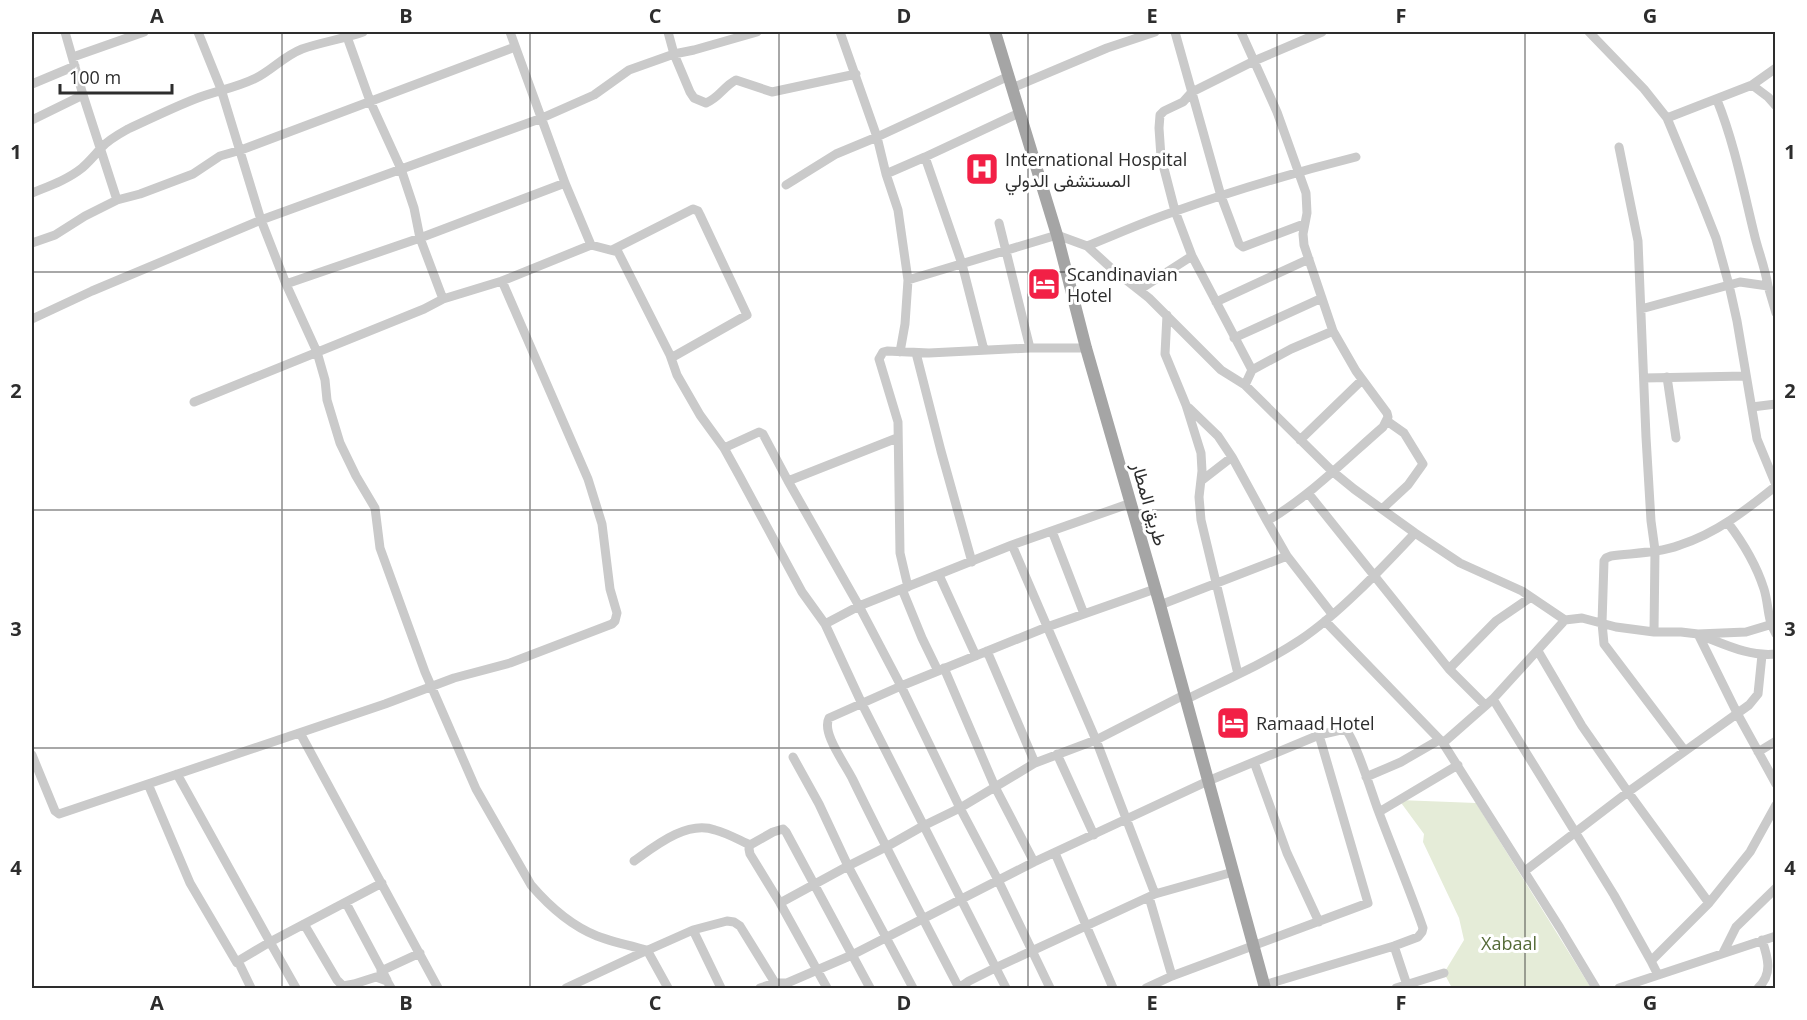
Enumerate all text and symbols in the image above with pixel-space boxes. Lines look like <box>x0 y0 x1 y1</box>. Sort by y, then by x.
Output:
text: A <box>150 2 164 29</box>
text: B <box>399 2 413 29</box>
text: C <box>649 2 662 29</box>
text: D <box>897 2 911 29</box>
text: E <box>1146 2 1158 29</box>
text: F <box>1396 2 1406 29</box>
text: G <box>1643 2 1657 29</box>
scale bar <box>60 57 172 95</box>
text: 100 m <box>69 65 121 89</box>
text: 1 <box>10 138 22 165</box>
text: 1 <box>1784 138 1796 165</box>
place label: International Hospital المستشفى الدولي <box>1005 147 1187 196</box>
hospital icon: International Hospital المستشفى الدولي <box>964 151 1000 187</box>
place label: Scandinavian Hotel <box>1067 262 1178 307</box>
hotel icon: Scandinavian Hotel <box>1026 266 1062 302</box>
text: 2 <box>10 377 22 404</box>
text: 2 <box>1784 377 1796 404</box>
street label: طريق المطار <box>1126 459 1173 548</box>
text: 3 <box>10 615 22 642</box>
text: 3 <box>1784 615 1796 642</box>
hotel icon: Ramaad Hotel <box>1215 705 1251 741</box>
place label: Ramaad Hotel <box>1256 711 1375 735</box>
text: 4 <box>10 854 22 881</box>
text: 4 <box>1784 854 1796 881</box>
park label: Xabaal <box>1481 931 1537 955</box>
text: A <box>150 989 164 1016</box>
text: B <box>399 989 413 1016</box>
text: C <box>649 989 662 1016</box>
text: D <box>897 989 911 1016</box>
text: E <box>1146 989 1158 1016</box>
text: F <box>1396 989 1406 1016</box>
text: G <box>1643 989 1657 1016</box>

